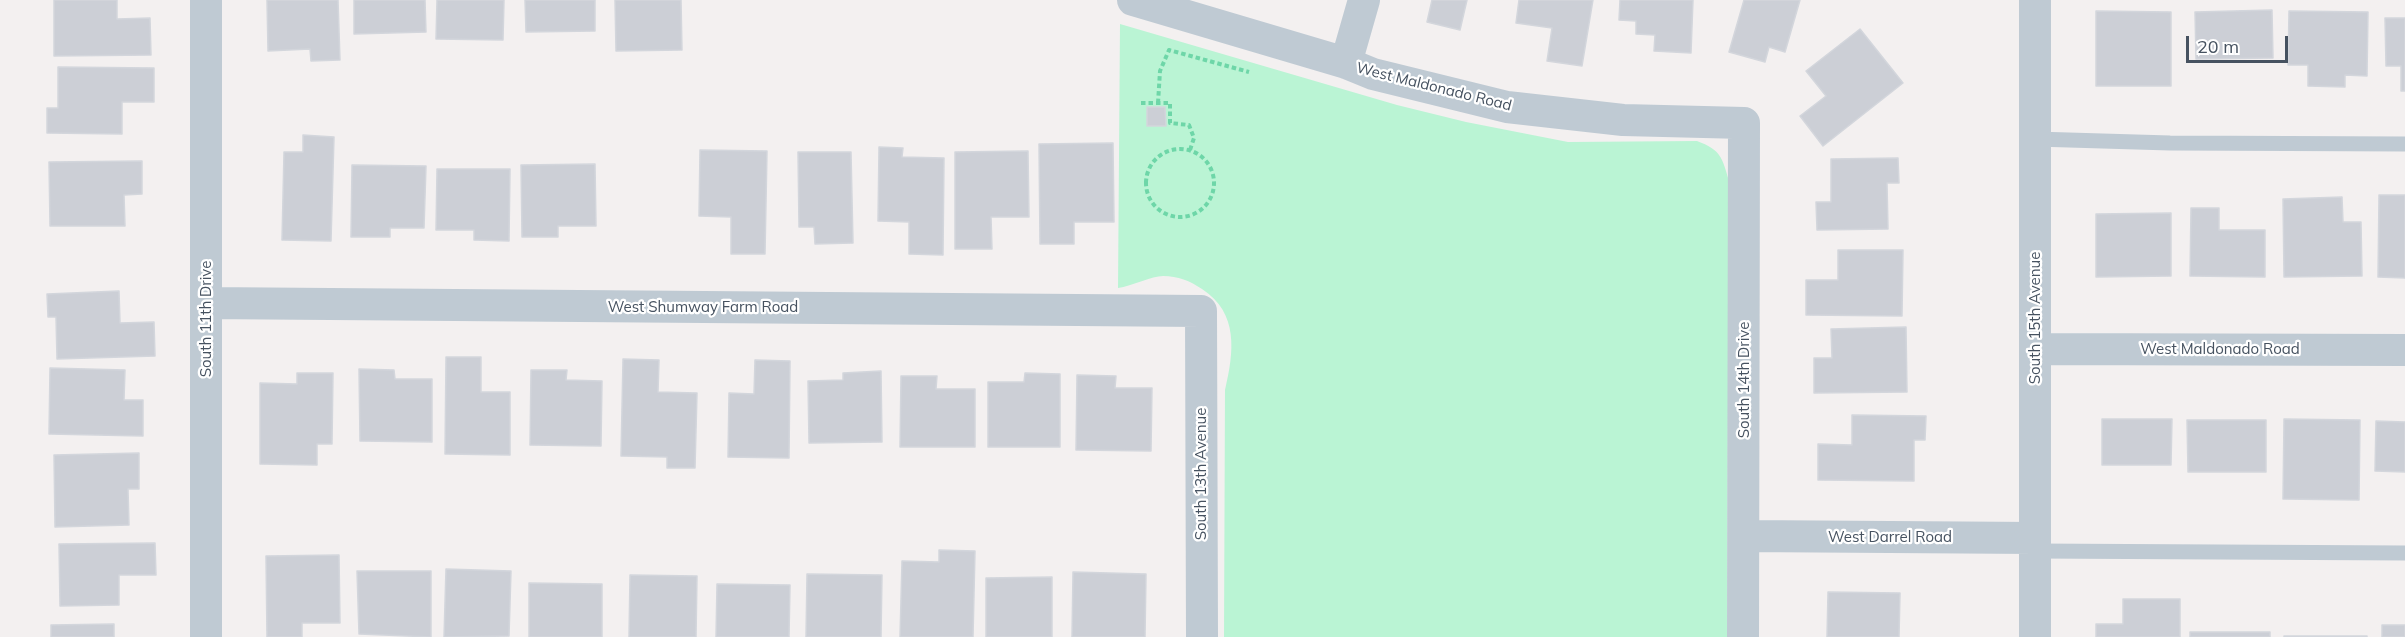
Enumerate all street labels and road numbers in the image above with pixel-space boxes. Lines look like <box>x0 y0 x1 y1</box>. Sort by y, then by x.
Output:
street label: West Maldonado Road <box>1354 59 1514 115</box>
street label: South 15th Avenue <box>2026 252 2044 384</box>
street label: South 11th Drive <box>197 261 215 377</box>
street label: West Shumway Farm Road <box>608 298 798 316</box>
street label: South 14th Drive <box>1735 322 1753 438</box>
street label: West Maldonado Road <box>2140 340 2300 358</box>
street label: South 13th Avenue <box>1192 408 1210 540</box>
street label: West Darrel Road <box>1828 528 1952 546</box>

